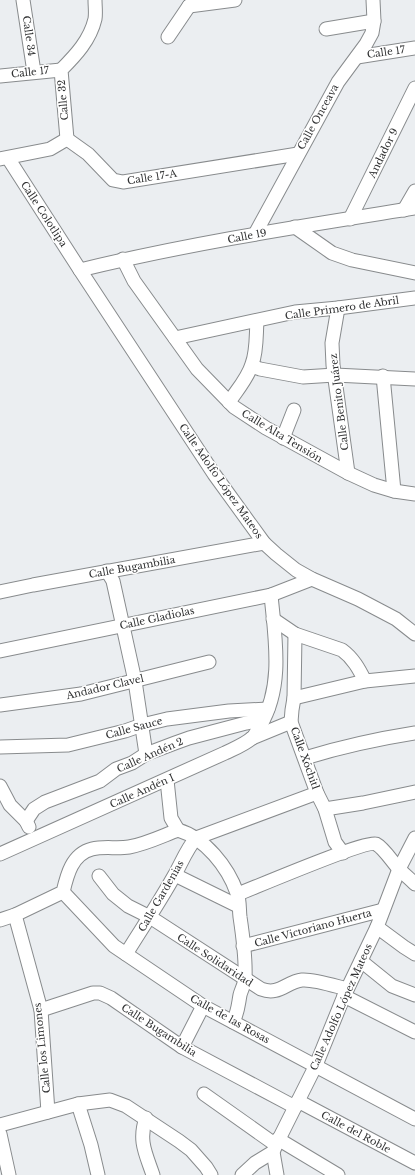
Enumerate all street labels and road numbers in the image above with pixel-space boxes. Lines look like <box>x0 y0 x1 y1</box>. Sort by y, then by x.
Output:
street label: Calle 34 <box>20 15 38 57</box>
street label: Calle 17 <box>366 43 407 61</box>
street label: Calle 17 <box>10 63 51 80</box>
street label: Calle 32 <box>55 79 71 121</box>
street label: Calle Onceava <box>295 82 342 152</box>
street label: Andador 9 <box>365 126 401 181</box>
street label: Calle 17-A <box>126 167 178 187</box>
street label: Calle Colotlipa <box>18 179 70 250</box>
street label: Calle 19 <box>226 226 268 246</box>
street label: Calle Primero de Abril <box>284 294 400 322</box>
street label: Calle Benito Juárez <box>327 352 351 451</box>
street label: Calle Alta Tensión <box>239 407 325 465</box>
street label: Calle Adolfo López Mateos <box>176 421 266 541</box>
street label: Calle Bugambilia <box>88 553 177 581</box>
street label: Calle Gladiolas <box>118 604 196 632</box>
street label: Andador Clavel <box>64 672 145 702</box>
street label: Calle Sauce <box>104 714 164 742</box>
street label: Calle Xóchitl <box>288 725 322 791</box>
street label: Calle Andén 2 <box>115 735 185 775</box>
street label: Calle Andén I <box>108 771 176 811</box>
street label: Calle Gardenias <box>135 858 187 934</box>
street label: Calle Victoriano Huerta <box>253 906 373 950</box>
street label: Calle Solidaridad <box>175 931 256 990</box>
street label: Calle Adolfo López Mateos <box>307 941 375 1072</box>
street label: Calle de las Rosas <box>188 992 273 1047</box>
street label: Calle Bugambilia <box>119 1001 200 1059</box>
street label: Calle los Limones <box>31 1002 53 1094</box>
street label: Calle del Roble <box>319 1108 393 1156</box>

